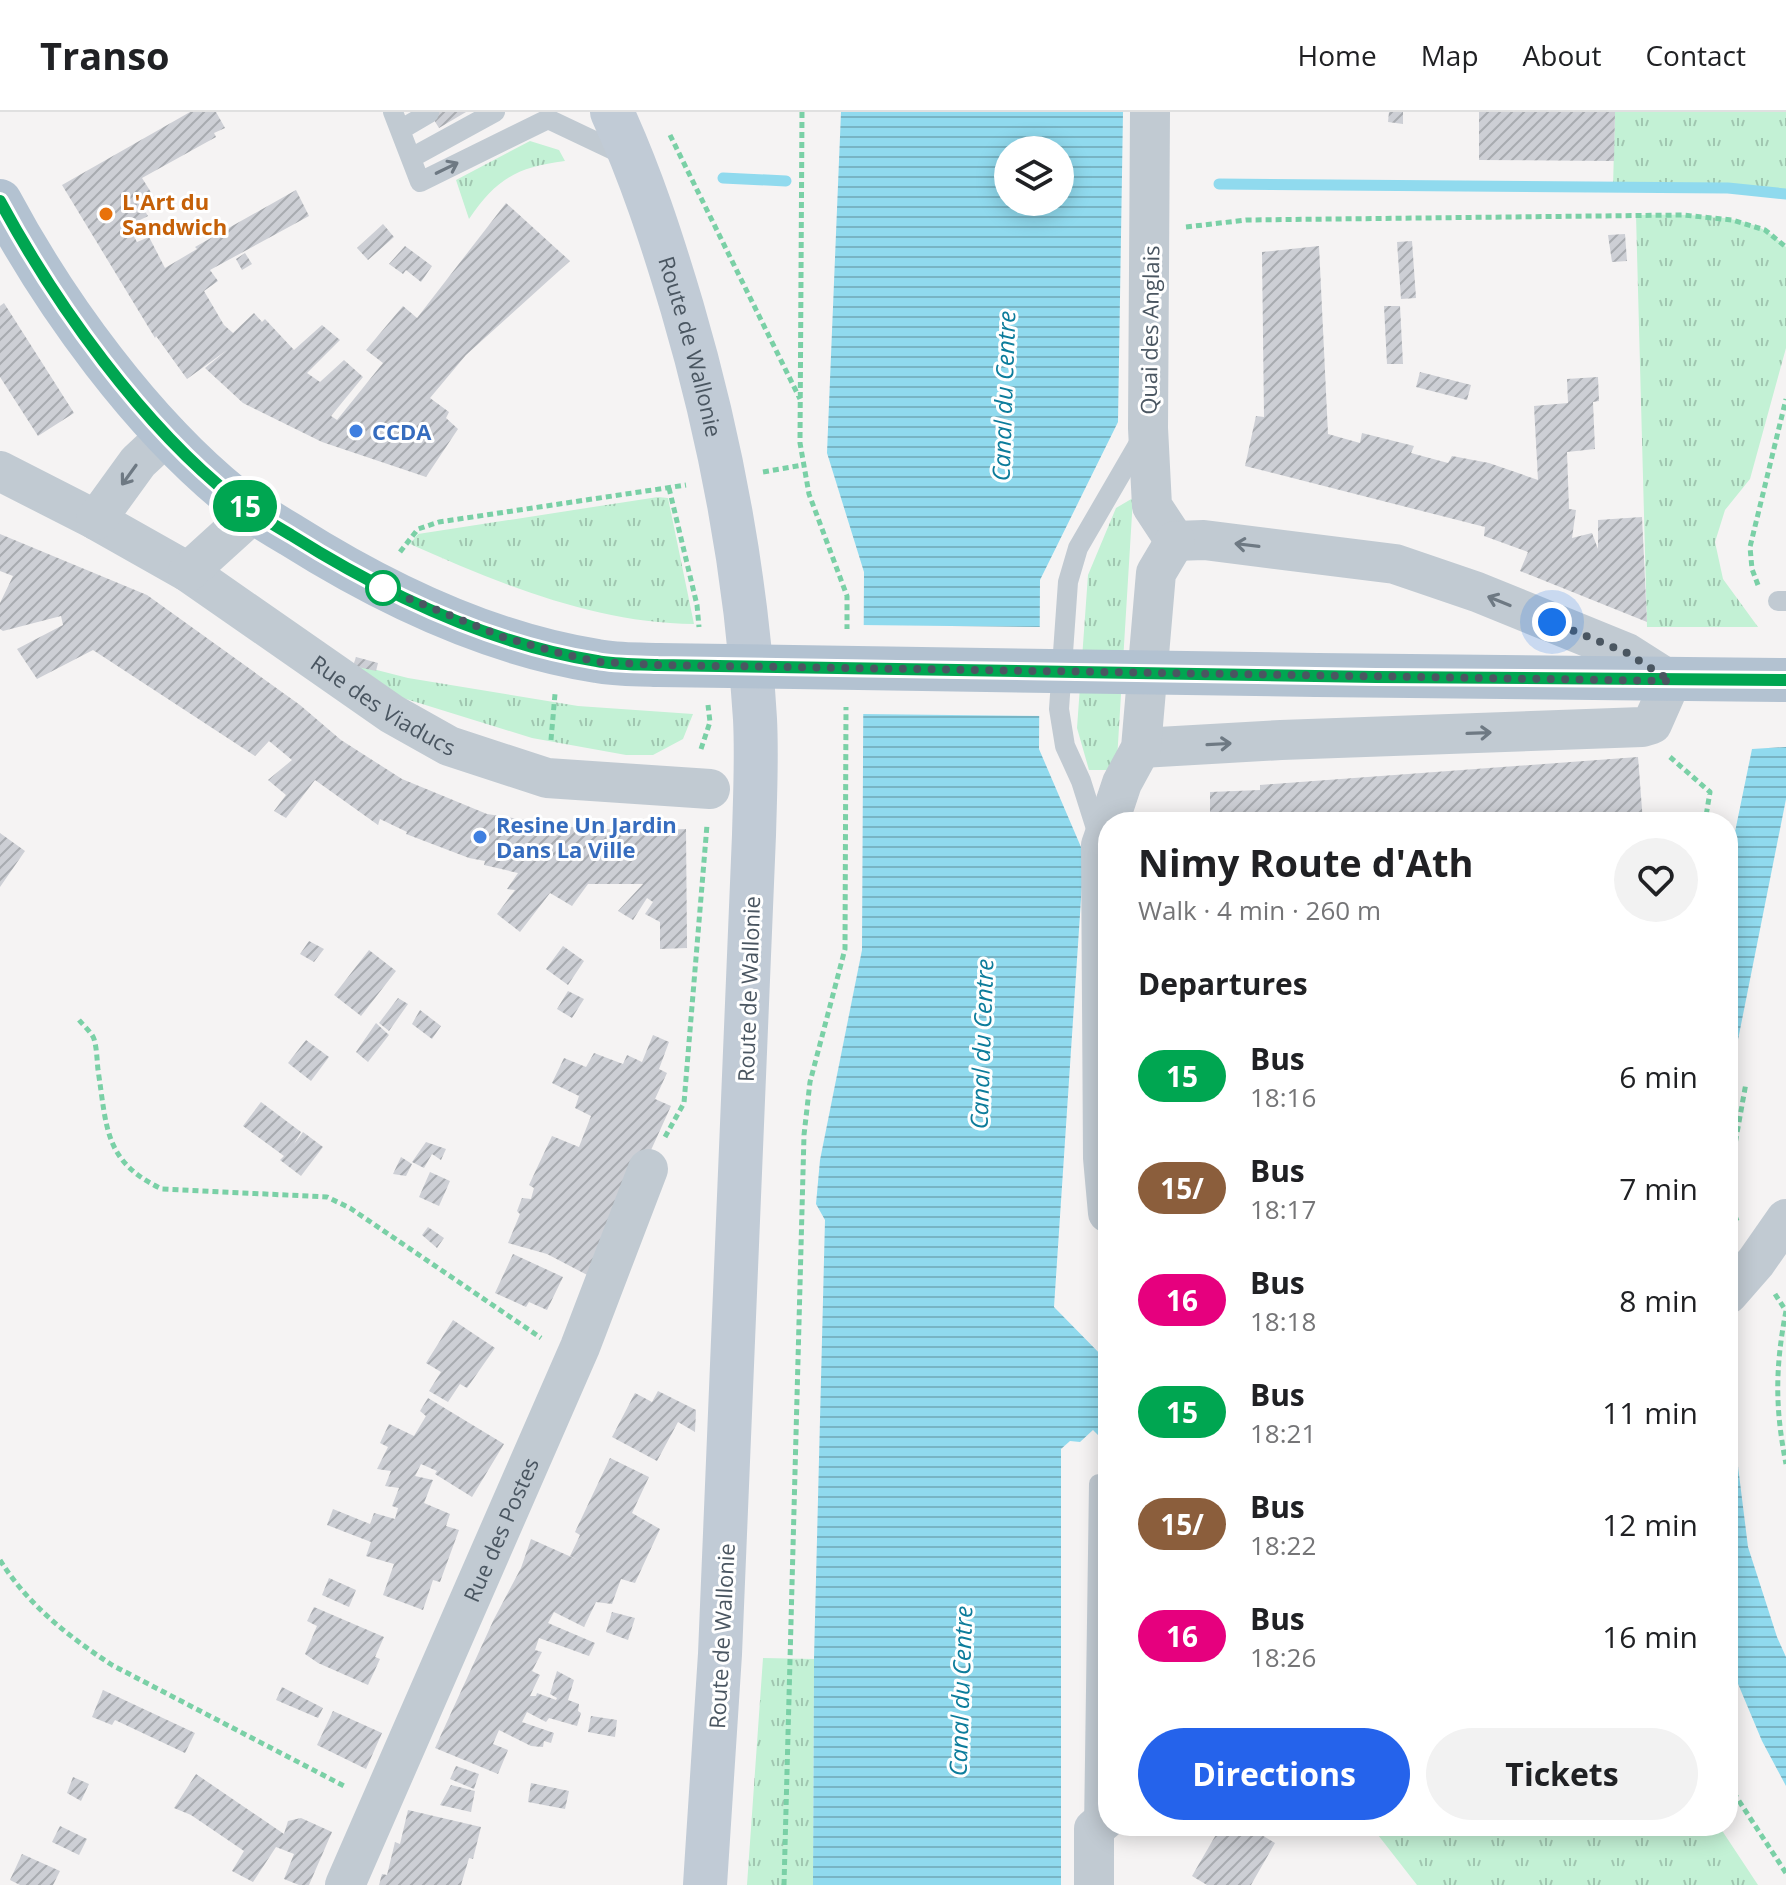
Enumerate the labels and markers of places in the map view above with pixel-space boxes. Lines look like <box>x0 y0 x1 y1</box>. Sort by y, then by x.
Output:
place label: L'Art du Sandwich <box>122 186 227 241</box>
marker: L'Art du Sandwich <box>97 205 115 223</box>
place label: CCDA <box>372 416 432 446</box>
marker: CCDA <box>347 422 365 440</box>
unlabelled marker <box>366 571 400 605</box>
place label: Resine Un Jardin Dans La Ville <box>496 809 677 864</box>
marker: Resine Un Jardin Dans La Ville <box>471 828 489 846</box>

